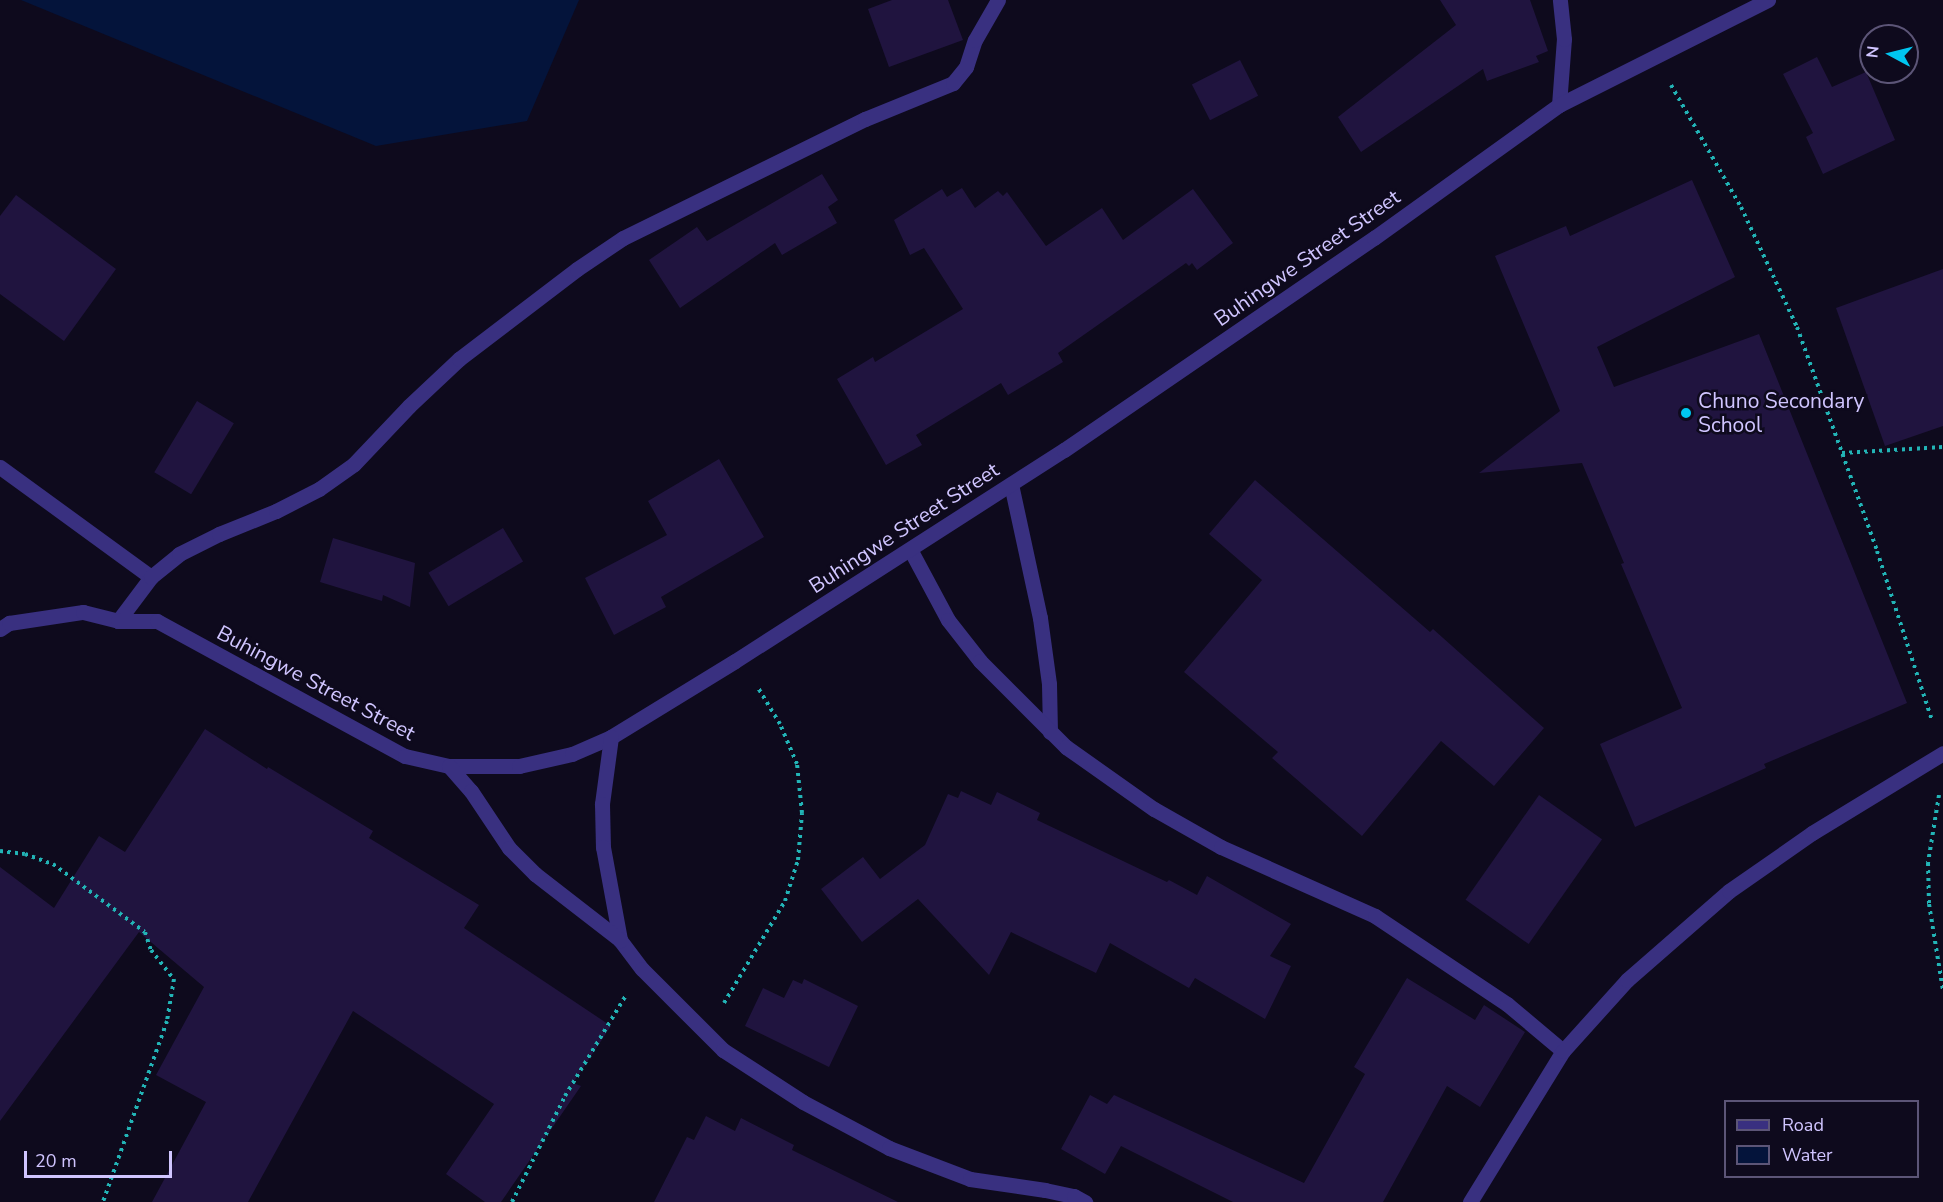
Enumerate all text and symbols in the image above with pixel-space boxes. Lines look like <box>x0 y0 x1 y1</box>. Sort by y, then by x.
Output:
north arrow <box>1859 24 1919 84</box>
text: N <box>1861 45 1885 59</box>
street label: Buhingwe Street Street <box>1209 184 1405 332</box>
place label: Chuno Secondary School <box>1698 388 1864 438</box>
marker: Chuno Secondary School <box>1679 406 1693 420</box>
street label: Buhingwe Street Street <box>804 457 1004 599</box>
street label: Buhingwe Street Street <box>212 620 420 746</box>
legend <box>1724 1100 1919 1178</box>
text: Road <box>1782 1113 1824 1137</box>
scale bar <box>27 1139 176 1177</box>
text: Water <box>1782 1143 1833 1167</box>
text: 20 m <box>35 1149 77 1173</box>

